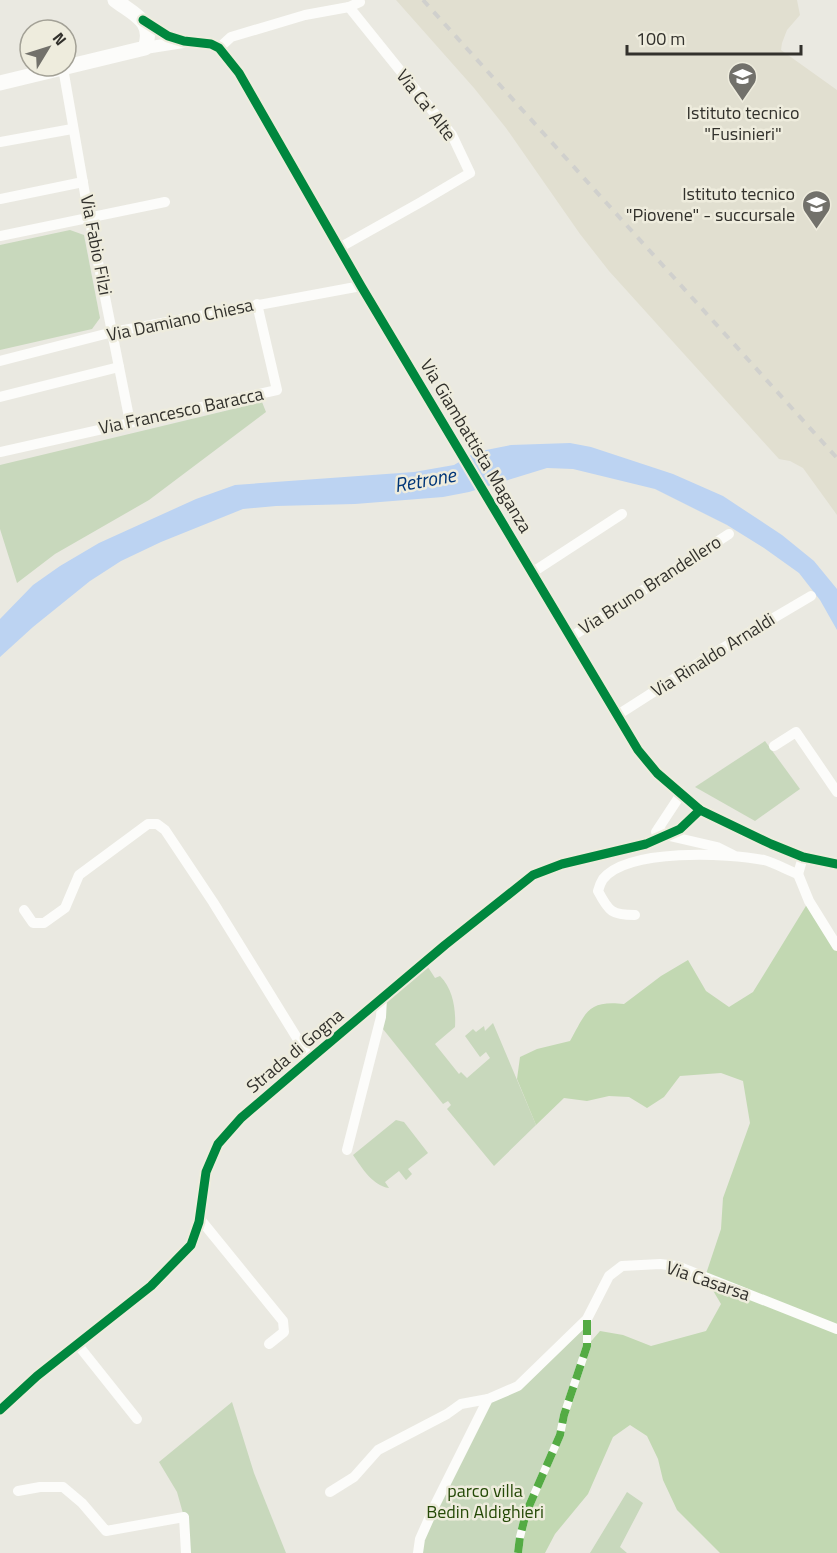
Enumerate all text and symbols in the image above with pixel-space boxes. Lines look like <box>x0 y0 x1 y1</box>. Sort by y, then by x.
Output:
north arrow <box>18 18 78 78</box>
scale bar <box>627 18 801 56</box>
text: 100 m <box>636 25 685 52</box>
text: N <box>47 27 73 51</box>
school or university icon: Istituto tecnico "Fusinieri" <box>727 60 759 102</box>
street label: Via Ca' Alte <box>390 63 463 146</box>
place label: Istituto tecnico "Fusinieri" <box>687 99 799 147</box>
place label: Istituto tecnico "Piovene" - succursale <box>626 180 795 228</box>
school or university icon: Istituto tecnico "Piovene" - succursale <box>800 188 832 230</box>
street label: Via Fabio Filzi <box>74 192 119 297</box>
street label: Via Damiano Chiesa <box>104 291 256 348</box>
street label: Via Giambattista Maganza <box>414 354 539 538</box>
street label: Via Francesco Baracca <box>96 380 266 441</box>
water label: Retrone <box>392 459 460 500</box>
street label: Via Bruno Brandellero <box>573 528 726 641</box>
street label: Via Rinaldo Arnaldi <box>646 606 780 704</box>
street label: Strada di Gogna <box>240 1002 349 1099</box>
street label: Via Casarsa <box>663 1254 754 1307</box>
park label: parco villa Bedin Aldighieri <box>426 1477 544 1525</box>

